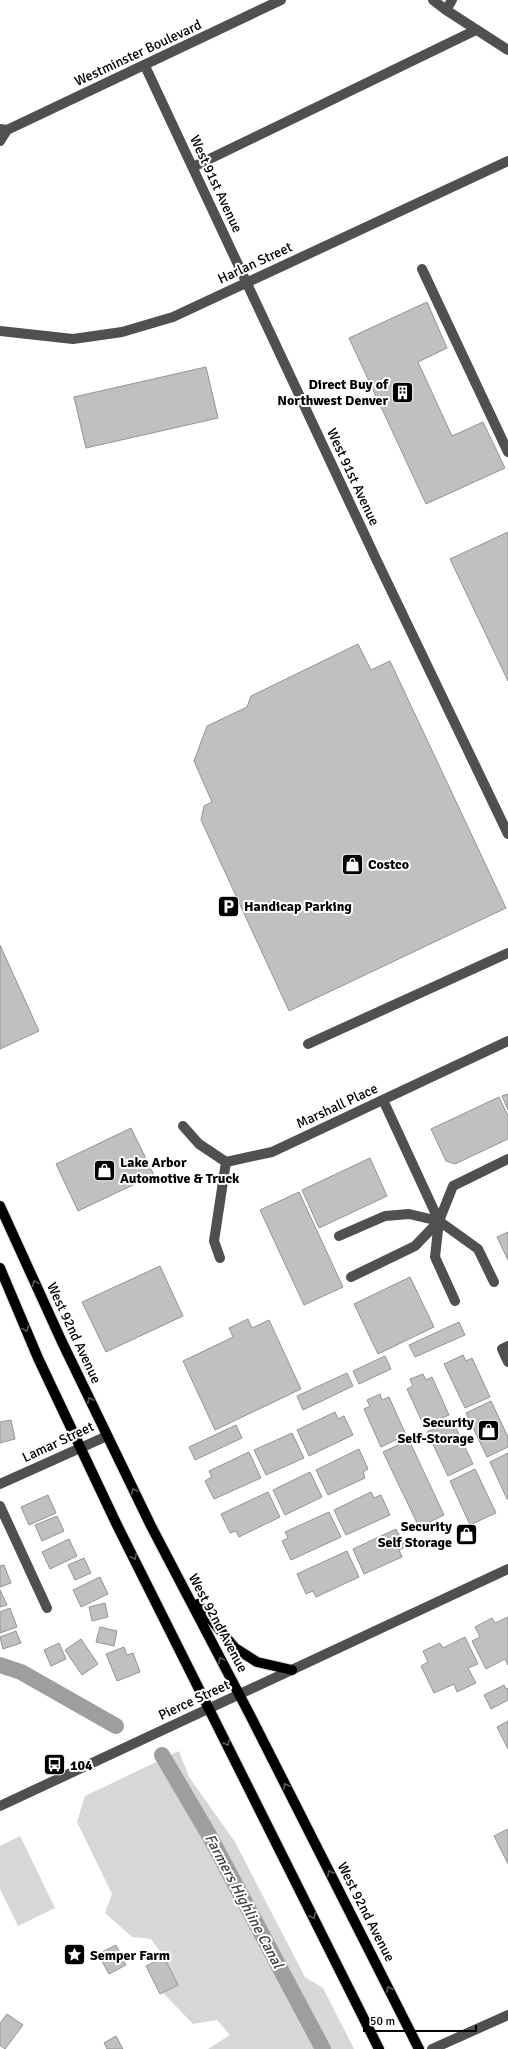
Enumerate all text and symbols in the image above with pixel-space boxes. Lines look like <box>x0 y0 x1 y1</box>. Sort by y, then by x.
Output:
street label: Westminster Boulevard <box>72 16 204 90</box>
street label: West 91st Avenue <box>186 133 246 235</box>
street label: Harlan Street <box>215 238 295 288</box>
place label: Direct Buy of Northwest Denver <box>277 376 389 409</box>
building icon: Direct Buy of Northwest Denver <box>390 379 416 405</box>
street label: West 91st Avenue <box>323 426 383 528</box>
shop icon: Costco <box>340 851 366 877</box>
place label: Costco <box>368 856 409 873</box>
parking icon: Handicap Parking <box>216 893 242 919</box>
place label: Handicap Parking <box>244 898 352 915</box>
street label: Marshall Place <box>293 1080 381 1132</box>
place label: Lake Arbor Automotive & Truck <box>120 1154 240 1187</box>
shop icon: Lake Arbor Automotive & Truck <box>92 1157 118 1183</box>
one-way arrow <box>32 1279 40 1287</box>
street label: West 92nd Avenue <box>43 1280 105 1386</box>
one-way arrow <box>21 1325 29 1333</box>
one-way arrow <box>87 1397 95 1405</box>
place label: Security Self-Storage <box>397 1414 474 1447</box>
shop icon: Security Self-Storage <box>476 1417 502 1443</box>
street label: Lamar Street <box>19 1418 97 1466</box>
one-way arrow <box>131 1488 139 1496</box>
place label: Security Self Storage <box>378 1518 452 1551</box>
shop icon: Security Self Storage <box>454 1521 480 1547</box>
one-way arrow <box>129 1553 136 1561</box>
street label: West 92nd Avenue <box>185 1571 251 1675</box>
one-way arrow <box>219 1657 226 1664</box>
street label: Pierce Street <box>156 1676 232 1724</box>
one-way arrow <box>222 1739 230 1746</box>
bus stop icon: 104 <box>41 1752 67 1778</box>
place label: 104 <box>70 1757 93 1774</box>
one-way arrow <box>283 1783 291 1790</box>
water label: Farmers Highline Canal <box>201 1831 288 1973</box>
street label: West 92nd Avenue <box>334 1859 398 1965</box>
one-way arrow <box>328 1870 335 1877</box>
one-way arrow <box>308 1912 316 1919</box>
place icon: Semper Farm <box>61 1942 87 1968</box>
place label: Semper Farm <box>90 1947 170 1964</box>
one-way arrow <box>386 1986 394 1993</box>
scale bar <box>364 2007 476 2033</box>
text: 50 m <box>370 2014 395 2029</box>

